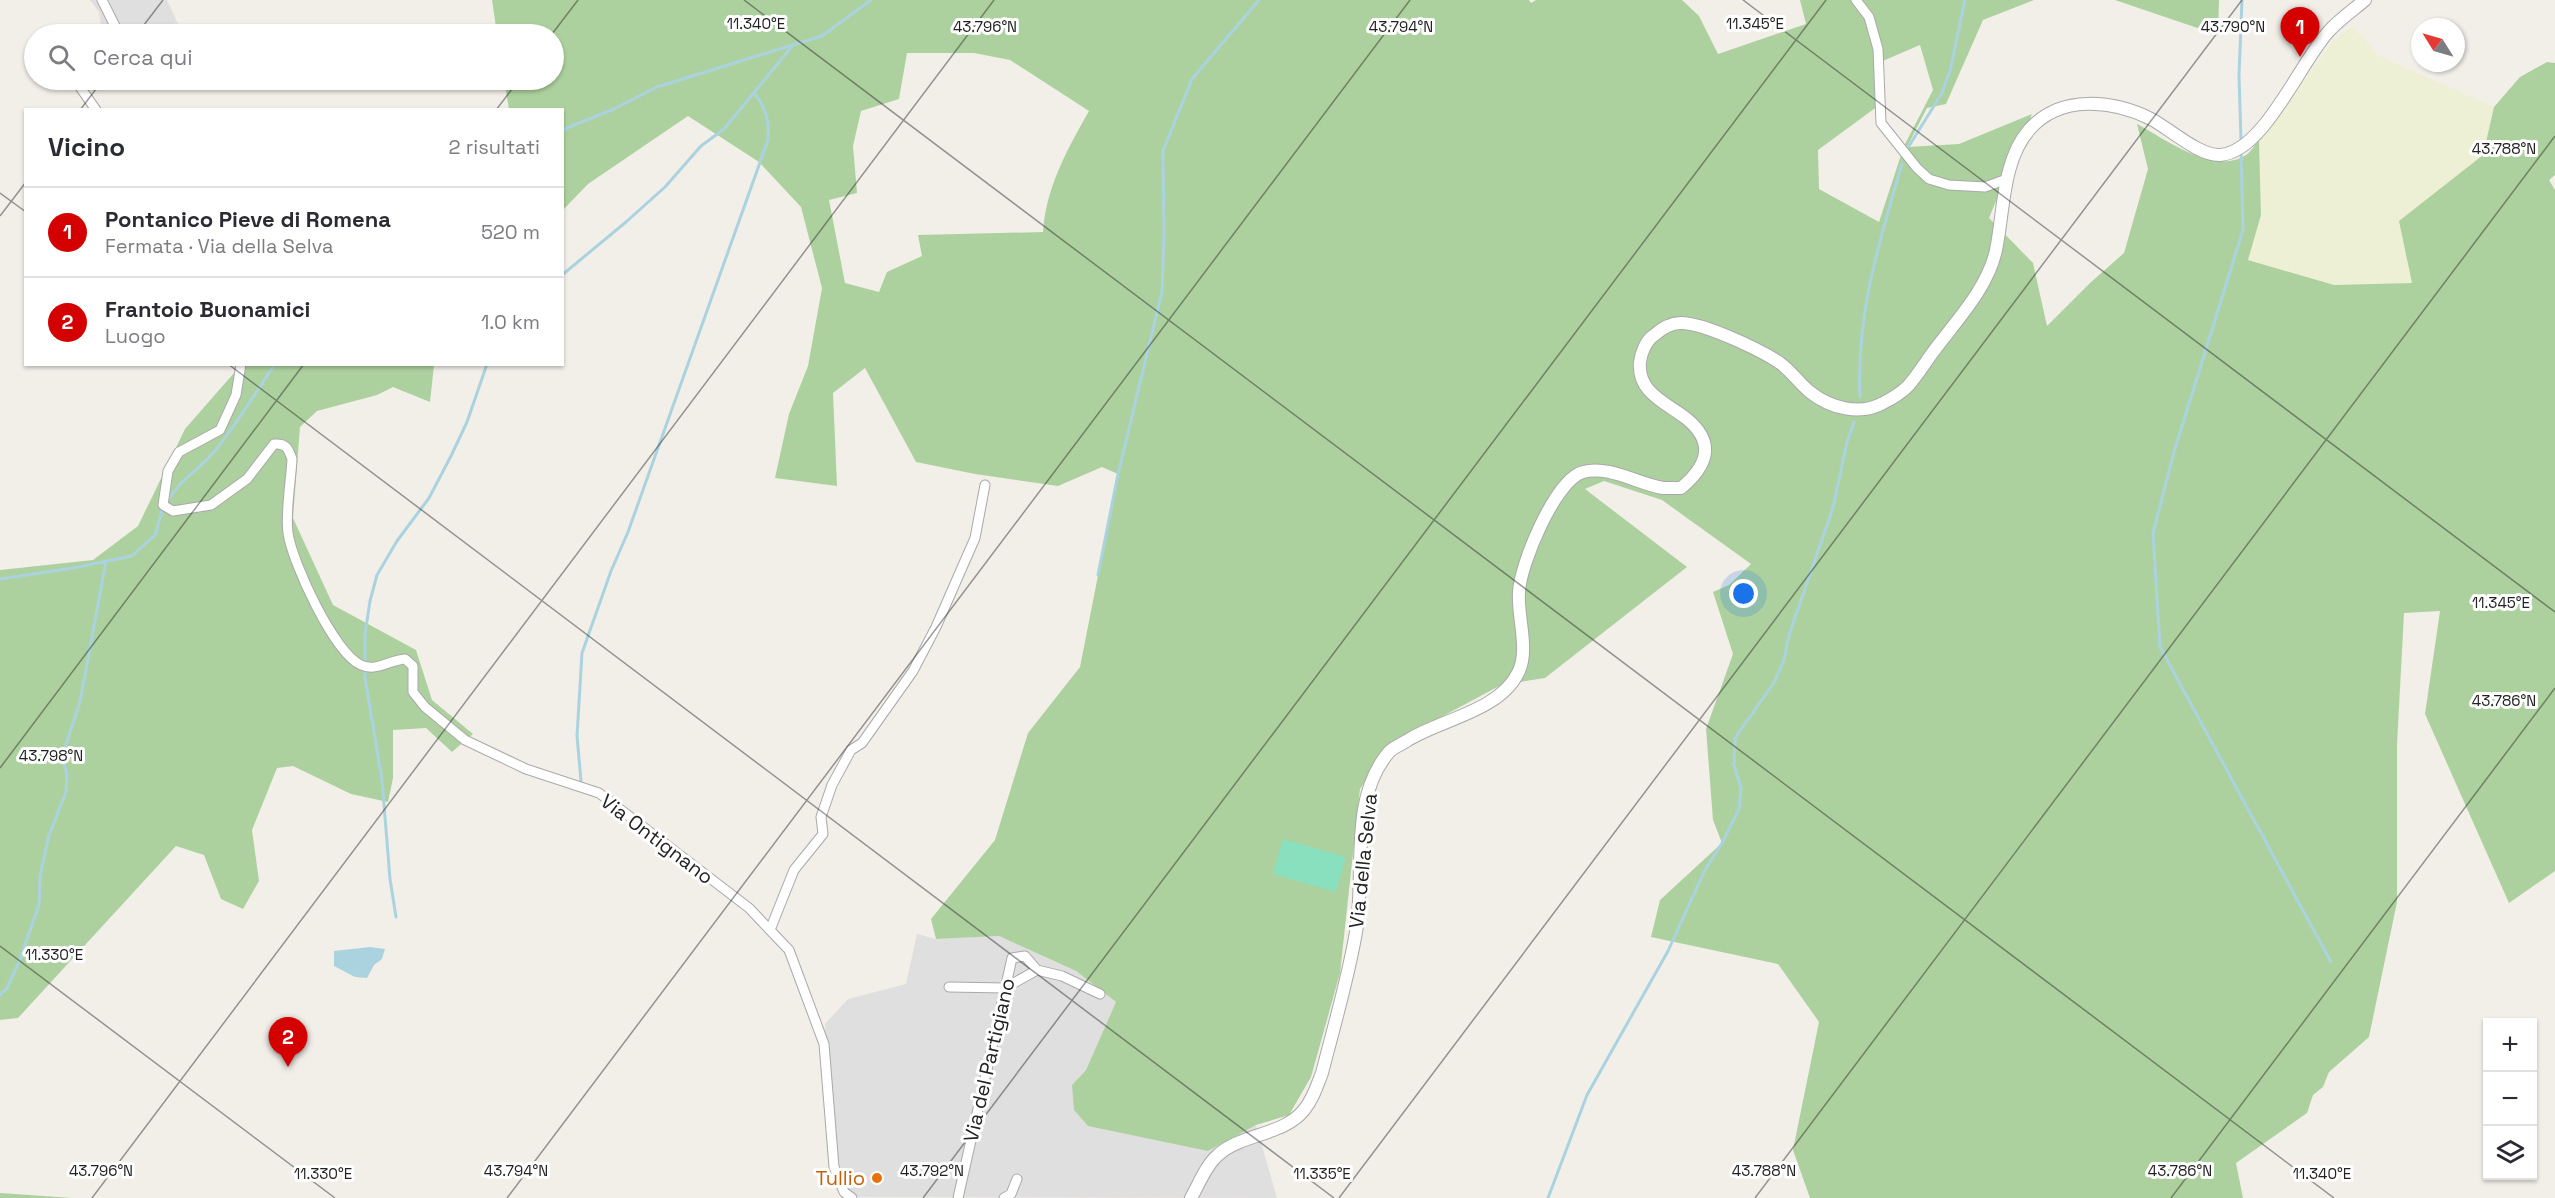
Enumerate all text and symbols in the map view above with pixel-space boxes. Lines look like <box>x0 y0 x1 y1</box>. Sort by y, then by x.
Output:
pin: 1 <box>2280 8 2320 57</box>
text: 11.340°E <box>727 14 785 33</box>
text: 11.345°E <box>1726 14 1784 33</box>
text: 43.796°N <box>953 17 1017 36</box>
text: 43.794°N <box>1369 17 1433 36</box>
text: 43.790°N <box>2201 17 2265 36</box>
north arrow <box>2411 18 2465 72</box>
search box <box>24 24 564 90</box>
icon: search <box>45 41 78 74</box>
text: Cerca qui <box>93 43 193 71</box>
text: Vicino <box>48 130 125 164</box>
text: 2 risultati <box>449 134 540 160</box>
text: 43.788°N <box>2472 139 2536 158</box>
text: Pontanico Pieve di Romena <box>105 205 391 233</box>
text: 1 <box>63 219 72 245</box>
text: 520 m <box>481 219 540 245</box>
text: Fermata · Via della Selva <box>105 233 334 259</box>
text: Frantoio Buonamici <box>105 295 310 323</box>
text: 2 <box>62 309 73 335</box>
text: 1.0 km <box>481 309 540 335</box>
text: Luogo <box>105 323 166 349</box>
your location <box>1729 579 1758 608</box>
text: 11.345°E <box>2472 593 2530 612</box>
text: 43.786°N <box>2472 691 2536 710</box>
text: 43.798°N <box>19 746 83 765</box>
street label: Via Ontignano <box>595 788 719 890</box>
street label: Via della Selva <box>1343 792 1383 930</box>
text: 11.330°E <box>25 945 83 964</box>
street label: Via del Partigiano <box>957 975 1021 1145</box>
pin: 2 <box>268 1018 308 1067</box>
map controls <box>2483 1018 2537 1180</box>
button: + <box>2483 1018 2537 1072</box>
button: − <box>2483 1072 2537 1126</box>
button: layers <box>2483 1126 2537 1180</box>
text: 43.796°N <box>69 1161 133 1180</box>
text: 43.794°N <box>484 1161 548 1180</box>
text: 43.792°N <box>900 1161 964 1180</box>
text: 43.788°N <box>1732 1161 1796 1180</box>
text: 43.786°N <box>2148 1161 2212 1180</box>
text: 11.330°E <box>294 1164 352 1183</box>
text: 11.335°E <box>1293 1164 1351 1183</box>
text: 11.340°E <box>2293 1164 2351 1183</box>
place label: Tullio <box>815 1165 865 1191</box>
marker: Tullio <box>870 1171 884 1185</box>

